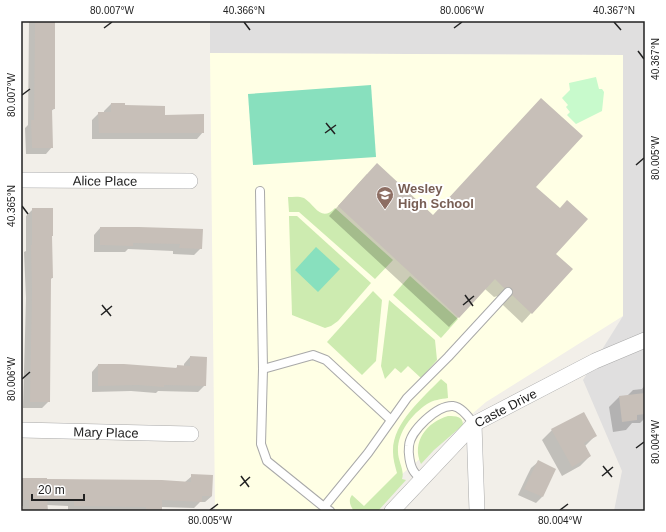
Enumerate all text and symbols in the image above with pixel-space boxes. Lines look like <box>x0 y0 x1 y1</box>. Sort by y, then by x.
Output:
text: 80.007°W <box>90 5 135 16</box>
text: 40.366°N <box>223 5 265 16</box>
text: 80.006°W <box>440 5 485 16</box>
text: 40.367°N <box>593 5 635 16</box>
text: 40.367°N <box>650 38 661 80</box>
text: 80.007°W <box>6 72 17 117</box>
text: 80.005°W <box>650 135 661 180</box>
street label: Alice Place <box>73 173 137 189</box>
place label: Wesley High School <box>398 181 474 211</box>
text: 40.365°N <box>6 185 17 227</box>
school or university icon: Wesley High School <box>375 185 395 210</box>
text: 80.006°W <box>6 356 17 401</box>
street label: Caste Drive <box>472 386 539 430</box>
text: 80.004°W <box>650 419 661 464</box>
street label: Mary Place <box>73 424 139 441</box>
scale bar <box>32 476 84 502</box>
text: 20 m <box>38 483 65 497</box>
text: 80.005°W <box>188 515 233 526</box>
text: 80.004°W <box>538 515 583 526</box>

